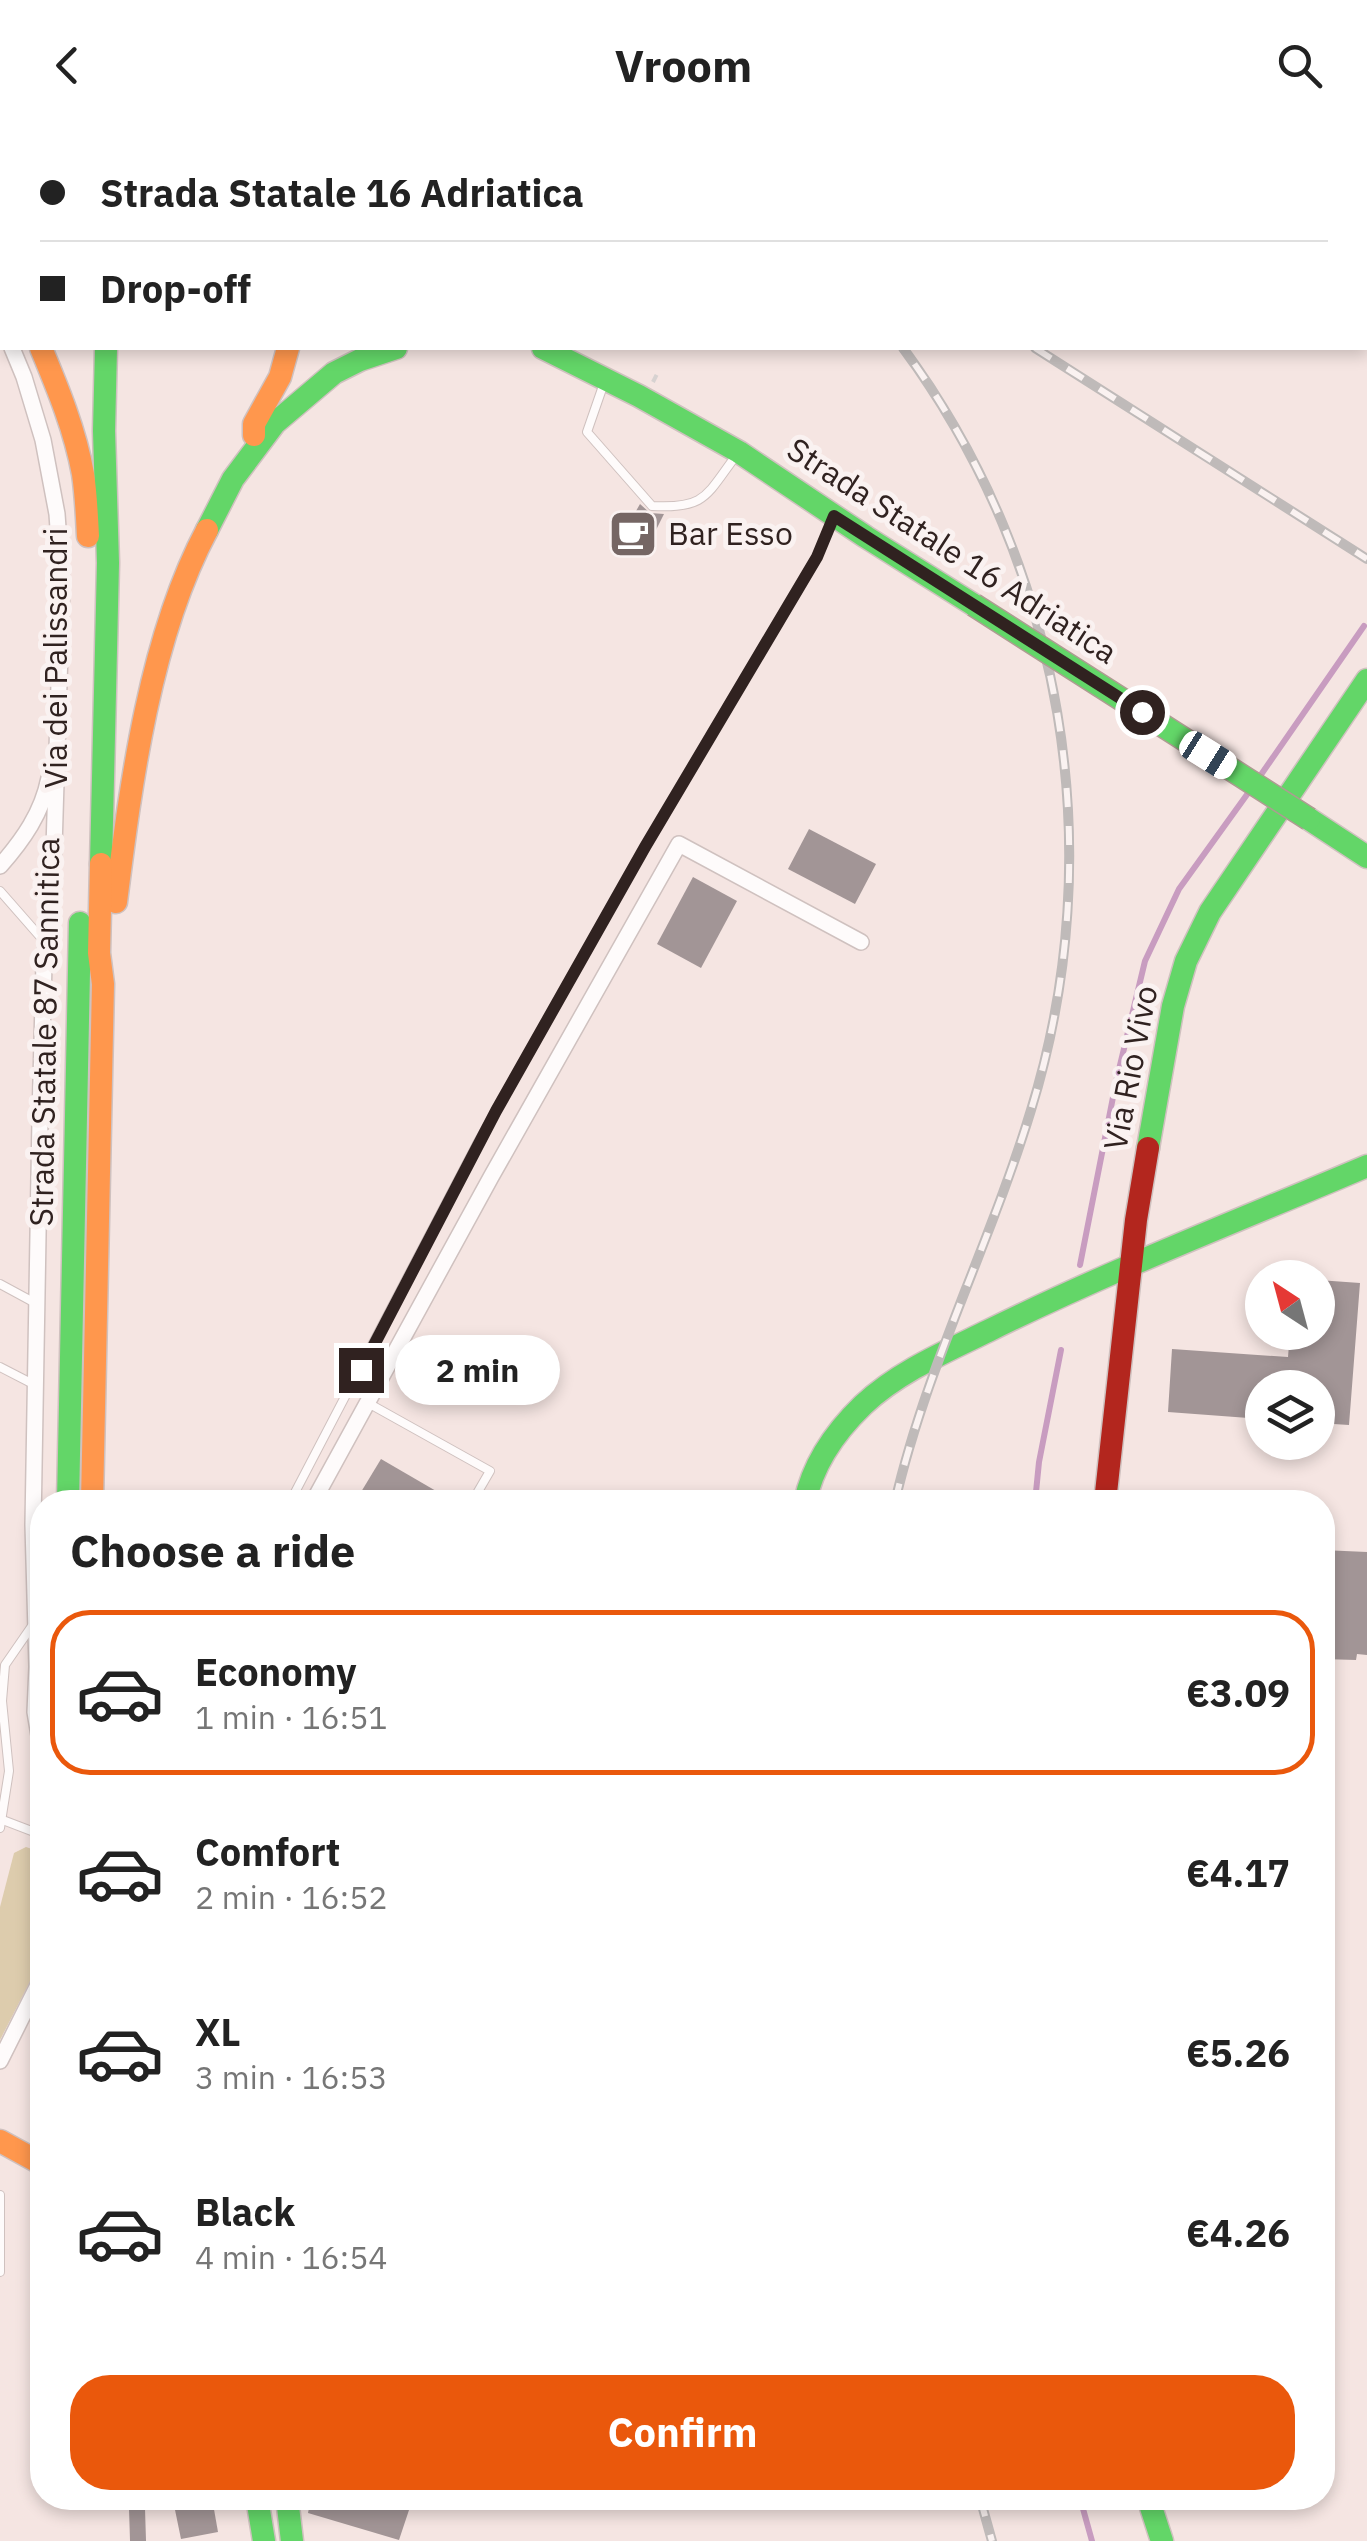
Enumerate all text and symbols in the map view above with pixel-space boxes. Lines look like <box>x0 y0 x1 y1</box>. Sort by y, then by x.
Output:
text: Vroom <box>615 36 752 94</box>
icon: back <box>40 38 95 93</box>
icon: search <box>1272 38 1327 93</box>
text: Strada Statale 16 Adriatica <box>100 168 584 217</box>
text: Drop-off <box>100 264 251 313</box>
street label: Strada Statale 16 Adriatica <box>780 428 1125 673</box>
cafe icon: Bar Esso <box>607 508 659 560</box>
place label: Bar Esso <box>668 512 793 554</box>
street label: Via dei Palissandri <box>34 527 76 789</box>
route start <box>1120 690 1165 735</box>
car <box>1175 726 1241 784</box>
street label: Strada Statale 87 Sannitica <box>20 837 68 1227</box>
street label: Via Rio Vivo <box>1093 982 1167 1154</box>
north arrow <box>1245 1260 1335 1350</box>
map controls <box>1245 1260 1335 1460</box>
callout: 2 min <box>396 1335 561 1405</box>
route end <box>339 1348 384 1393</box>
text: 2 min <box>436 1349 519 1391</box>
button: layers <box>1245 1370 1335 1460</box>
text: Choose a ride <box>70 1521 355 1579</box>
text: Economy <box>195 1647 357 1696</box>
icon: car <box>75 1648 165 1738</box>
text: €3.09 <box>1186 1668 1290 1717</box>
text: 1 min · 16:51 <box>195 1696 388 1738</box>
text: Comfort <box>195 1827 340 1876</box>
icon: car <box>75 1828 165 1918</box>
text: €4.17 <box>1186 1848 1290 1897</box>
text: 2 min · 16:52 <box>195 1876 388 1918</box>
text: XL <box>195 2007 241 2056</box>
icon: car <box>75 2008 165 2098</box>
text: €5.26 <box>1186 2028 1290 2077</box>
text: 3 min · 16:53 <box>195 2056 388 2098</box>
text: Black <box>195 2187 295 2236</box>
icon: car <box>75 2188 165 2278</box>
text: €4.26 <box>1186 2208 1290 2257</box>
text: 4 min · 16:54 <box>195 2236 388 2278</box>
button: Confirm <box>70 2375 1295 2490</box>

